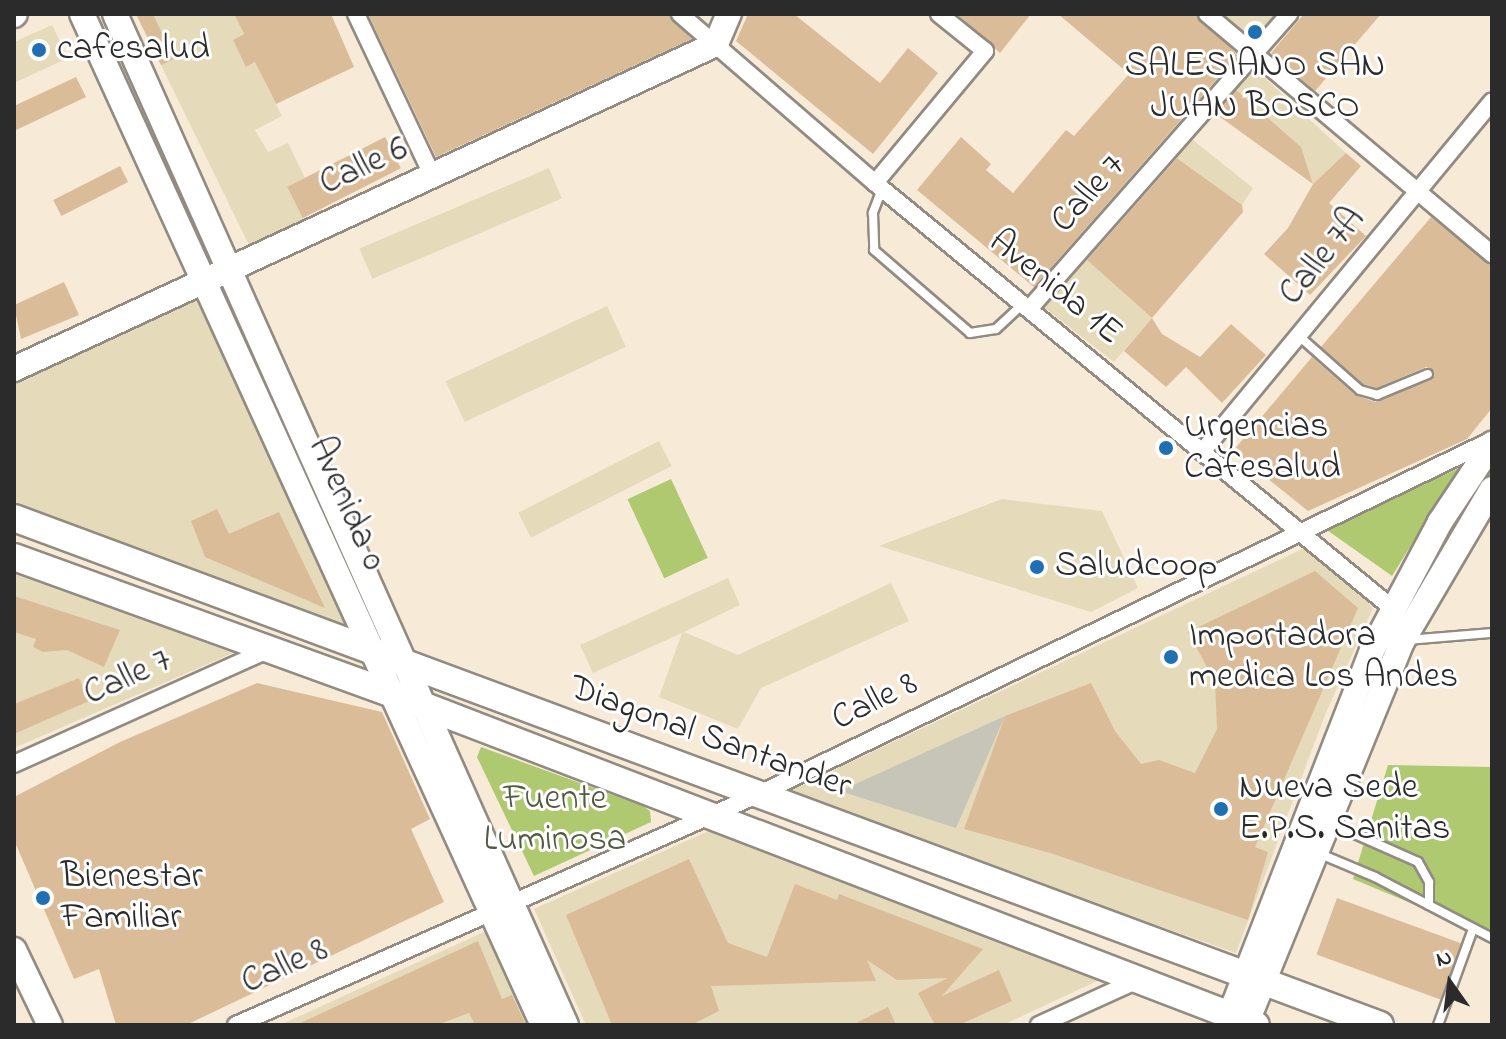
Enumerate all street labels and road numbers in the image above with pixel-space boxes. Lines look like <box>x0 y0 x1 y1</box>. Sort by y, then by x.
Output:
street label: Calle 6 <box>313 128 415 206</box>
street label: Calle 7 <box>1042 146 1136 242</box>
street label: Calle 7A <box>1271 199 1375 315</box>
street label: Avenida 1E <box>979 221 1131 355</box>
street label: Avenida 0 <box>297 430 395 578</box>
street label: Calle 7 <box>78 640 178 716</box>
street label: Calle 8 <box>825 663 925 741</box>
street label: Diagonal Santander <box>563 667 857 809</box>
street label: Calle 8 <box>235 929 335 1005</box>

